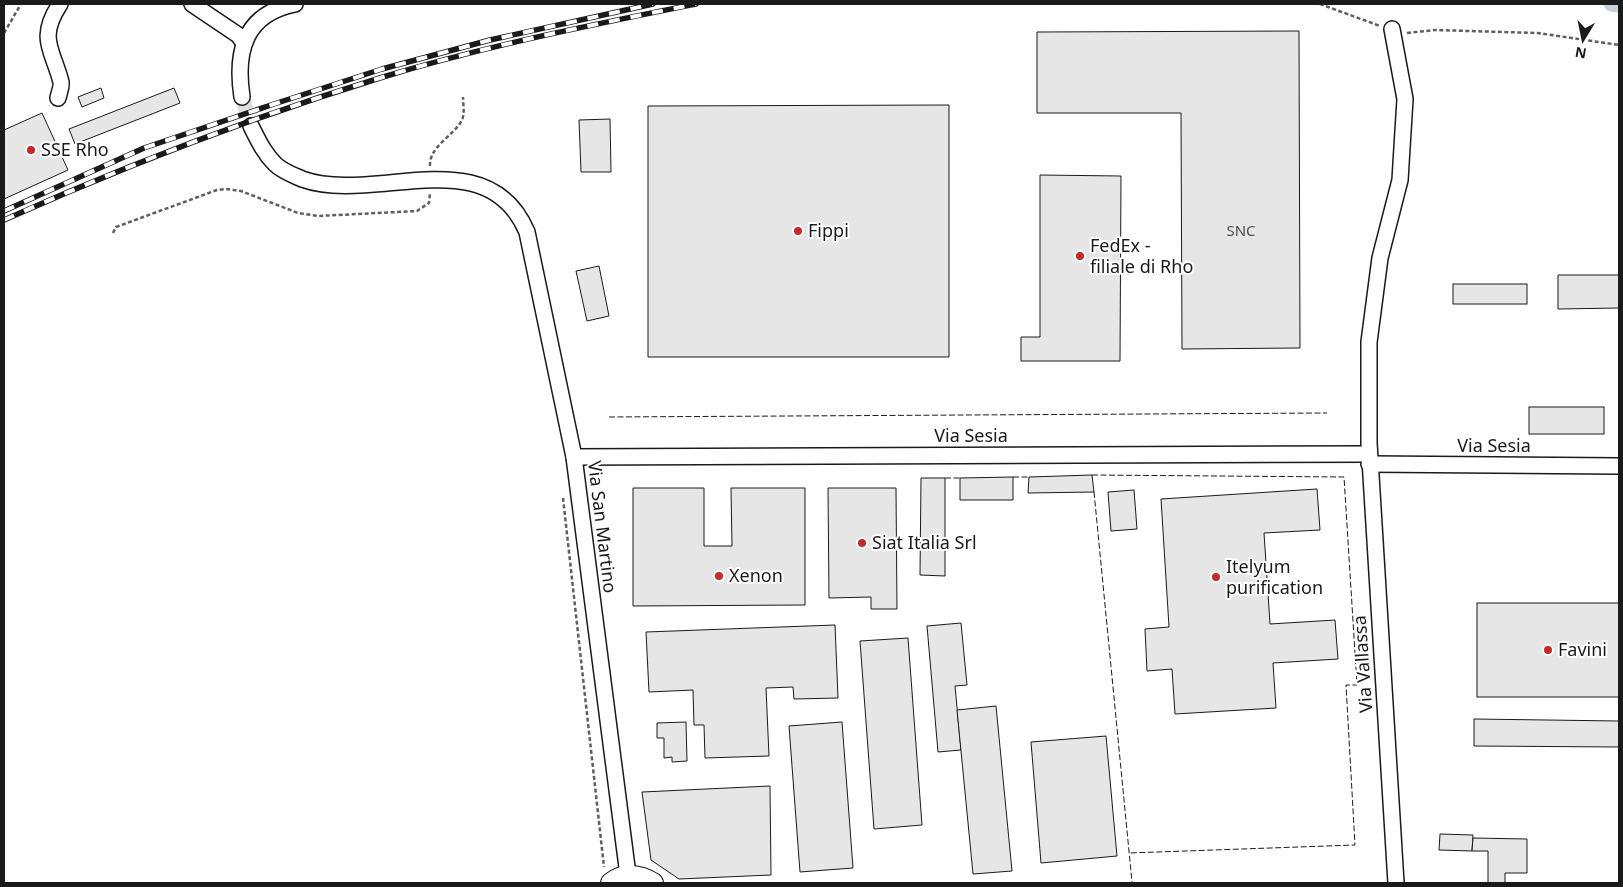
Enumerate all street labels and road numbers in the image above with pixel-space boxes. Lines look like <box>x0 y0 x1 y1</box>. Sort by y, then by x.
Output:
street label: Via Sesia <box>934 423 1008 447</box>
street label: Via Sesia <box>1457 433 1531 457</box>
street label: Via San Martino <box>583 459 623 594</box>
street label: Via Vallassa <box>1347 615 1377 714</box>

